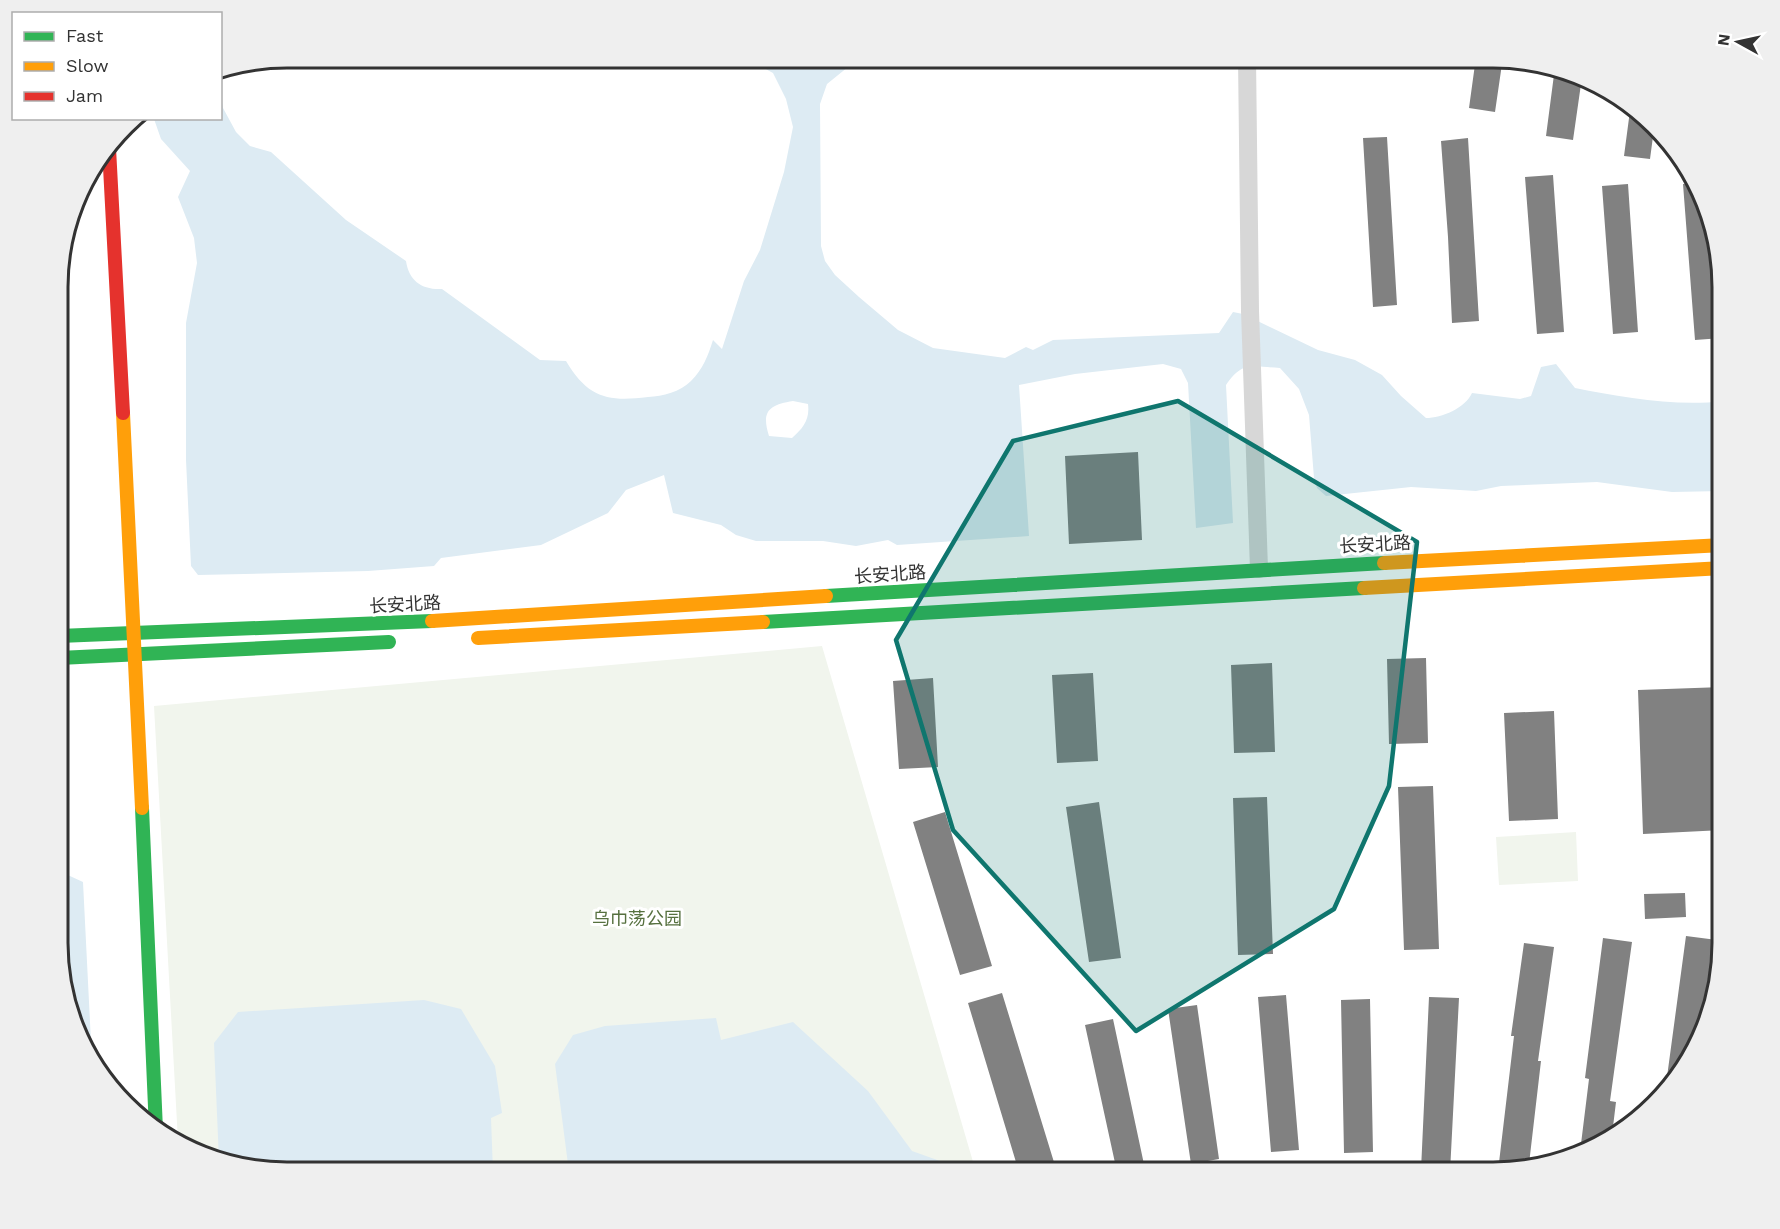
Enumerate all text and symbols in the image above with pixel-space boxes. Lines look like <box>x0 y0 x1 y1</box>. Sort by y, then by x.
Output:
legend <box>12 12 222 120</box>
north arrow <box>1708 12 1768 72</box>
text: Fast <box>66 25 104 46</box>
text: N <box>1713 33 1734 47</box>
text: Slow <box>66 55 109 76</box>
text: Jam <box>66 85 103 106</box>
street label: 长安北路 <box>1338 532 1412 556</box>
street label: 长安北路 <box>853 561 927 587</box>
street label: 长安北路 <box>368 592 442 616</box>
park label: 乌巾荡公园 <box>592 908 682 929</box>

